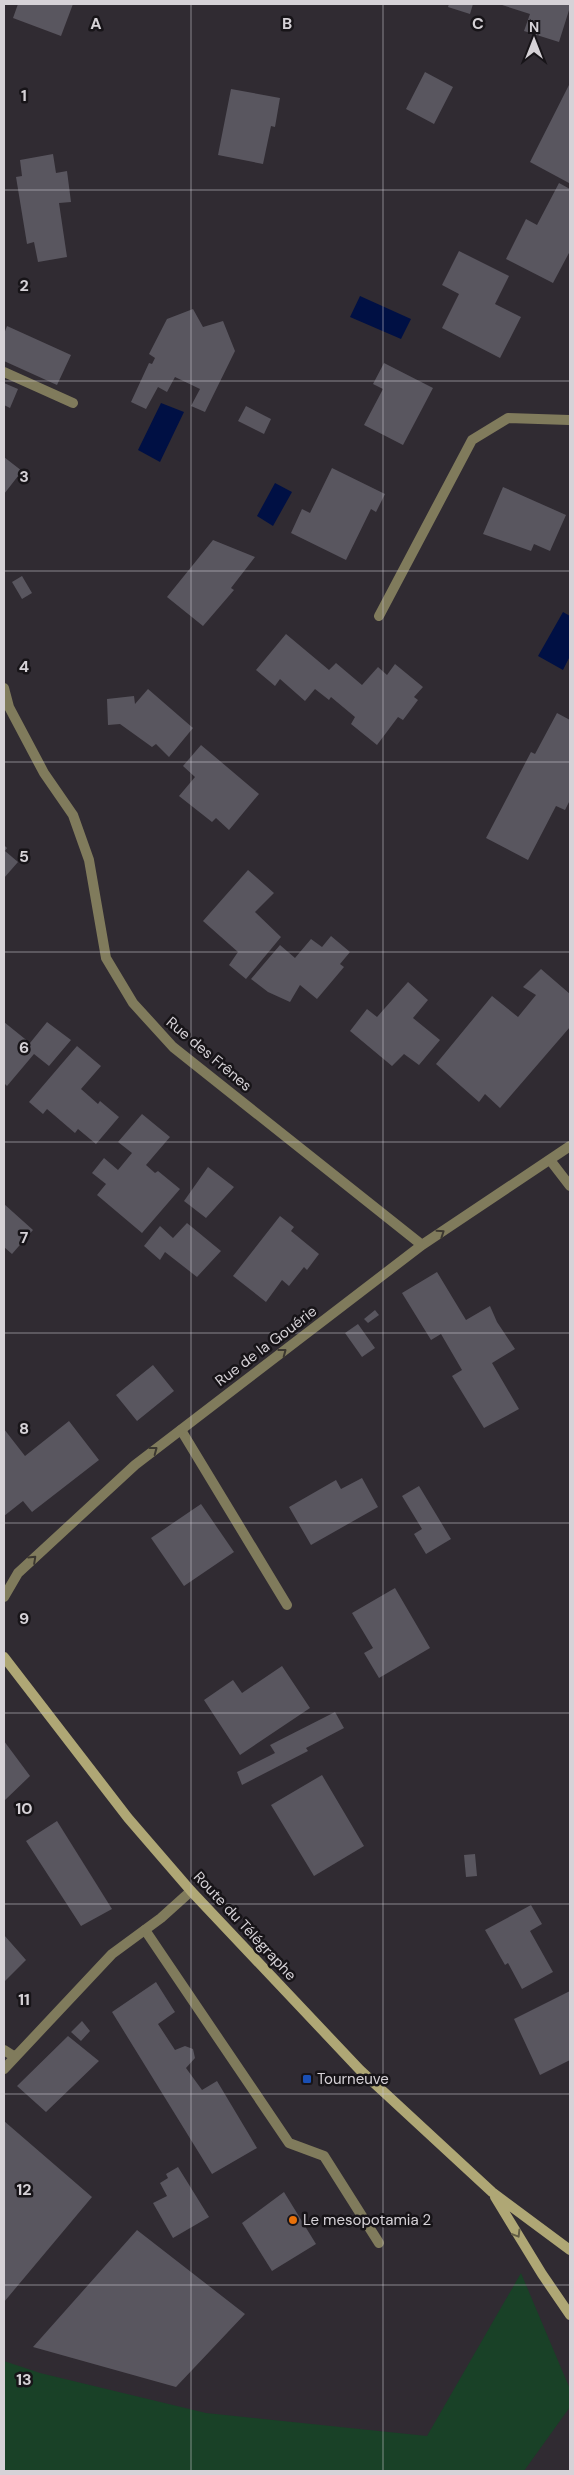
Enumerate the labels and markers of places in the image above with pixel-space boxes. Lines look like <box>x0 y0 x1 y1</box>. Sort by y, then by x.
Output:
place label: Tourneuve <box>317 2069 389 2089</box>
marker: Tourneuve <box>301 2073 313 2085</box>
place label: Le mesopotamia 2 <box>303 2210 431 2230</box>
marker: Le mesopotamia 2 <box>287 2214 299 2226</box>

